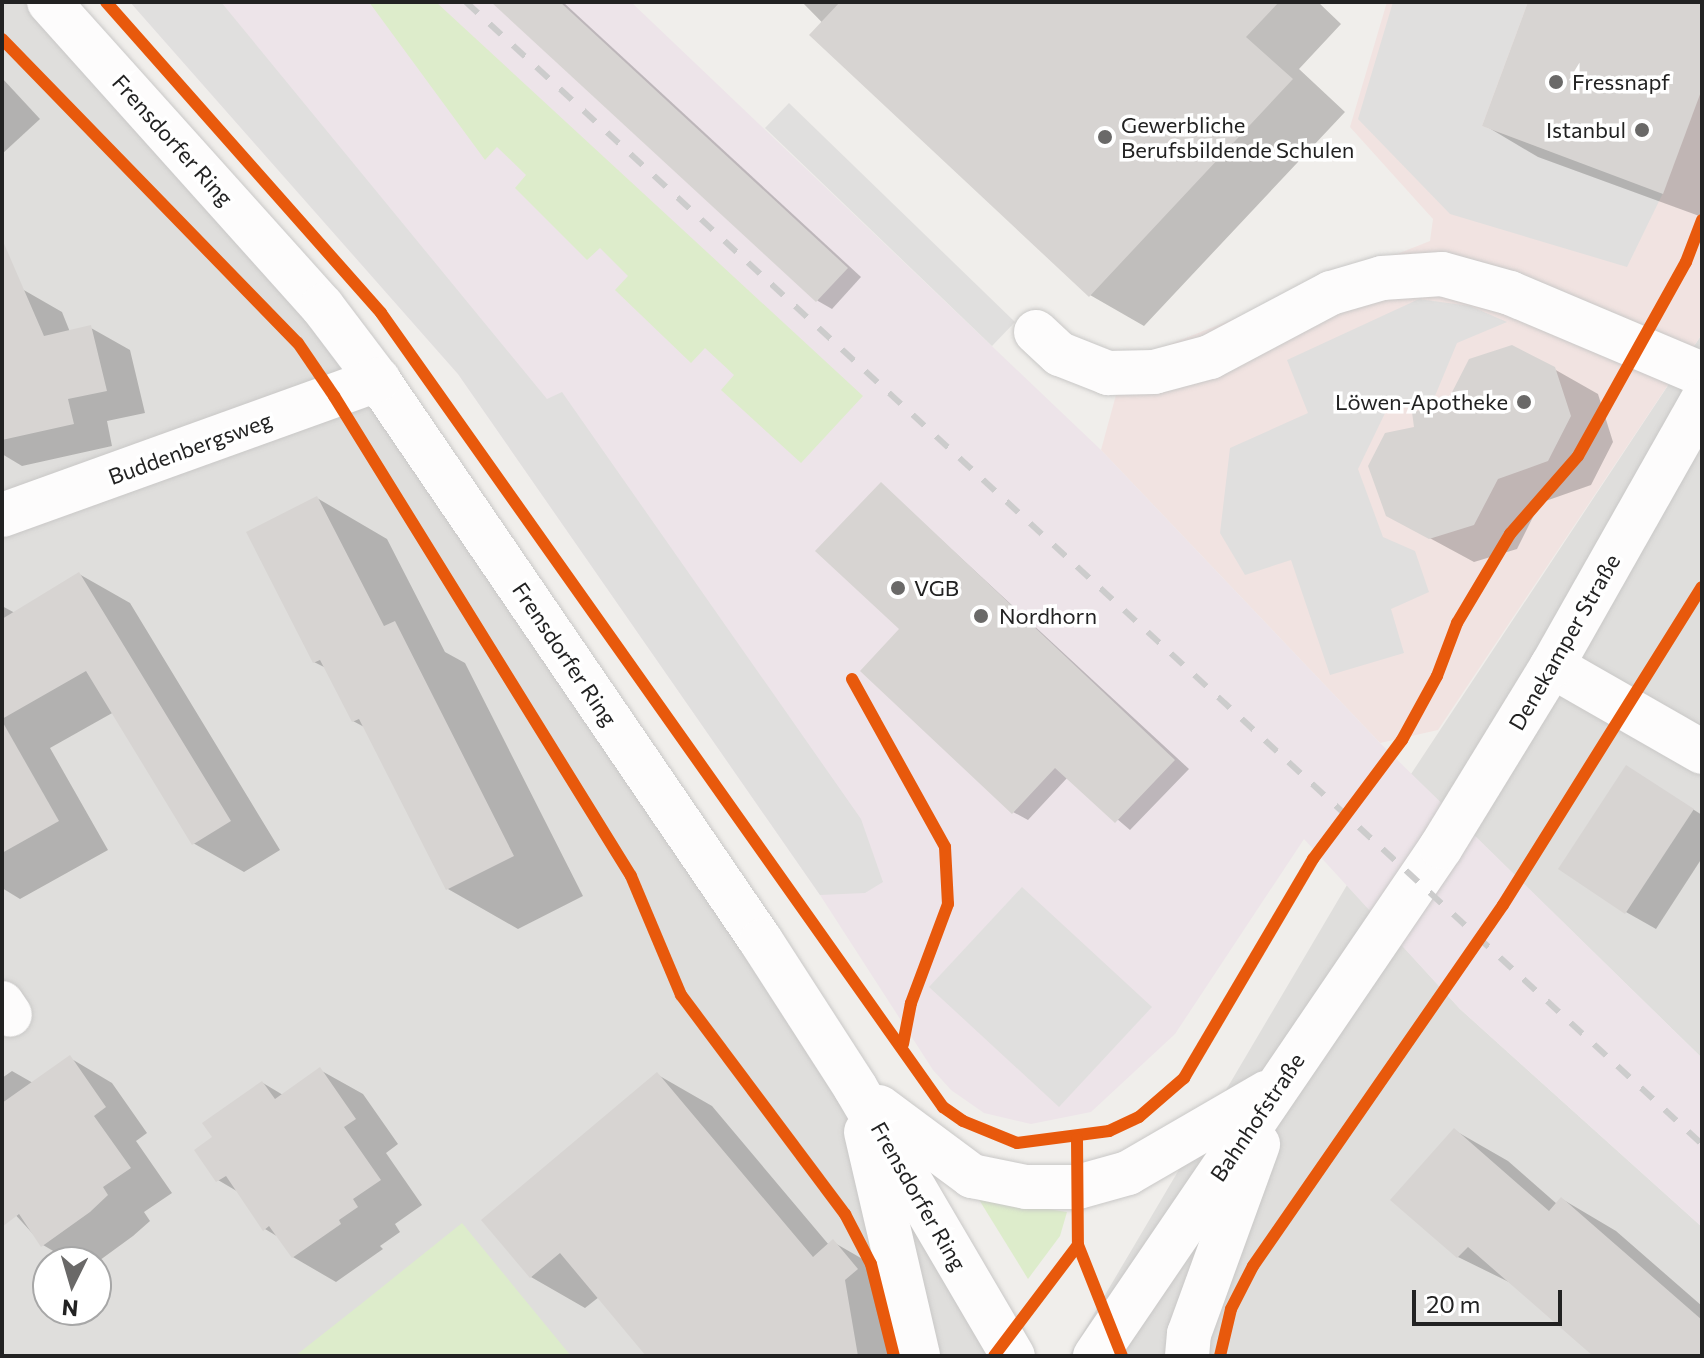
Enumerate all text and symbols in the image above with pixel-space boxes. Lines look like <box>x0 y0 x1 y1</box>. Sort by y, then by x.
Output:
street label: Frensdorfer Ring <box>107 69 239 211</box>
place label: Fressnapf <box>1572 69 1670 95</box>
marker: Fressnapf <box>1547 73 1565 91</box>
place label: Gewerbliche Berufsbildende Schulen <box>1121 111 1354 162</box>
place label: Istanbul <box>1546 117 1626 143</box>
marker: Istanbul <box>1633 121 1651 139</box>
marker: Gewerbliche Berufsbildende Schulen <box>1096 128 1114 146</box>
place label: Löwen-Apotheke <box>1335 389 1508 415</box>
marker: Löwen-Apotheke <box>1515 393 1533 411</box>
street label: Buddenbergsweg <box>105 406 275 490</box>
street label: Denekamper Straße <box>1503 549 1625 735</box>
place label: VGB <box>914 575 959 601</box>
street label: Frensdorfer Ring <box>507 577 623 731</box>
marker: VGB <box>889 579 907 597</box>
place label: Nordhorn <box>999 603 1097 629</box>
marker: Nordhorn <box>970 605 992 627</box>
street label: Bahnhofstraße <box>1204 1048 1310 1186</box>
street label: Frensdorfer Ring <box>866 1117 972 1275</box>
north arrow <box>32 1246 112 1326</box>
scale bar <box>1416 1274 1566 1324</box>
text: 20 m <box>1426 1289 1480 1318</box>
text: N <box>61 1294 79 1323</box>

